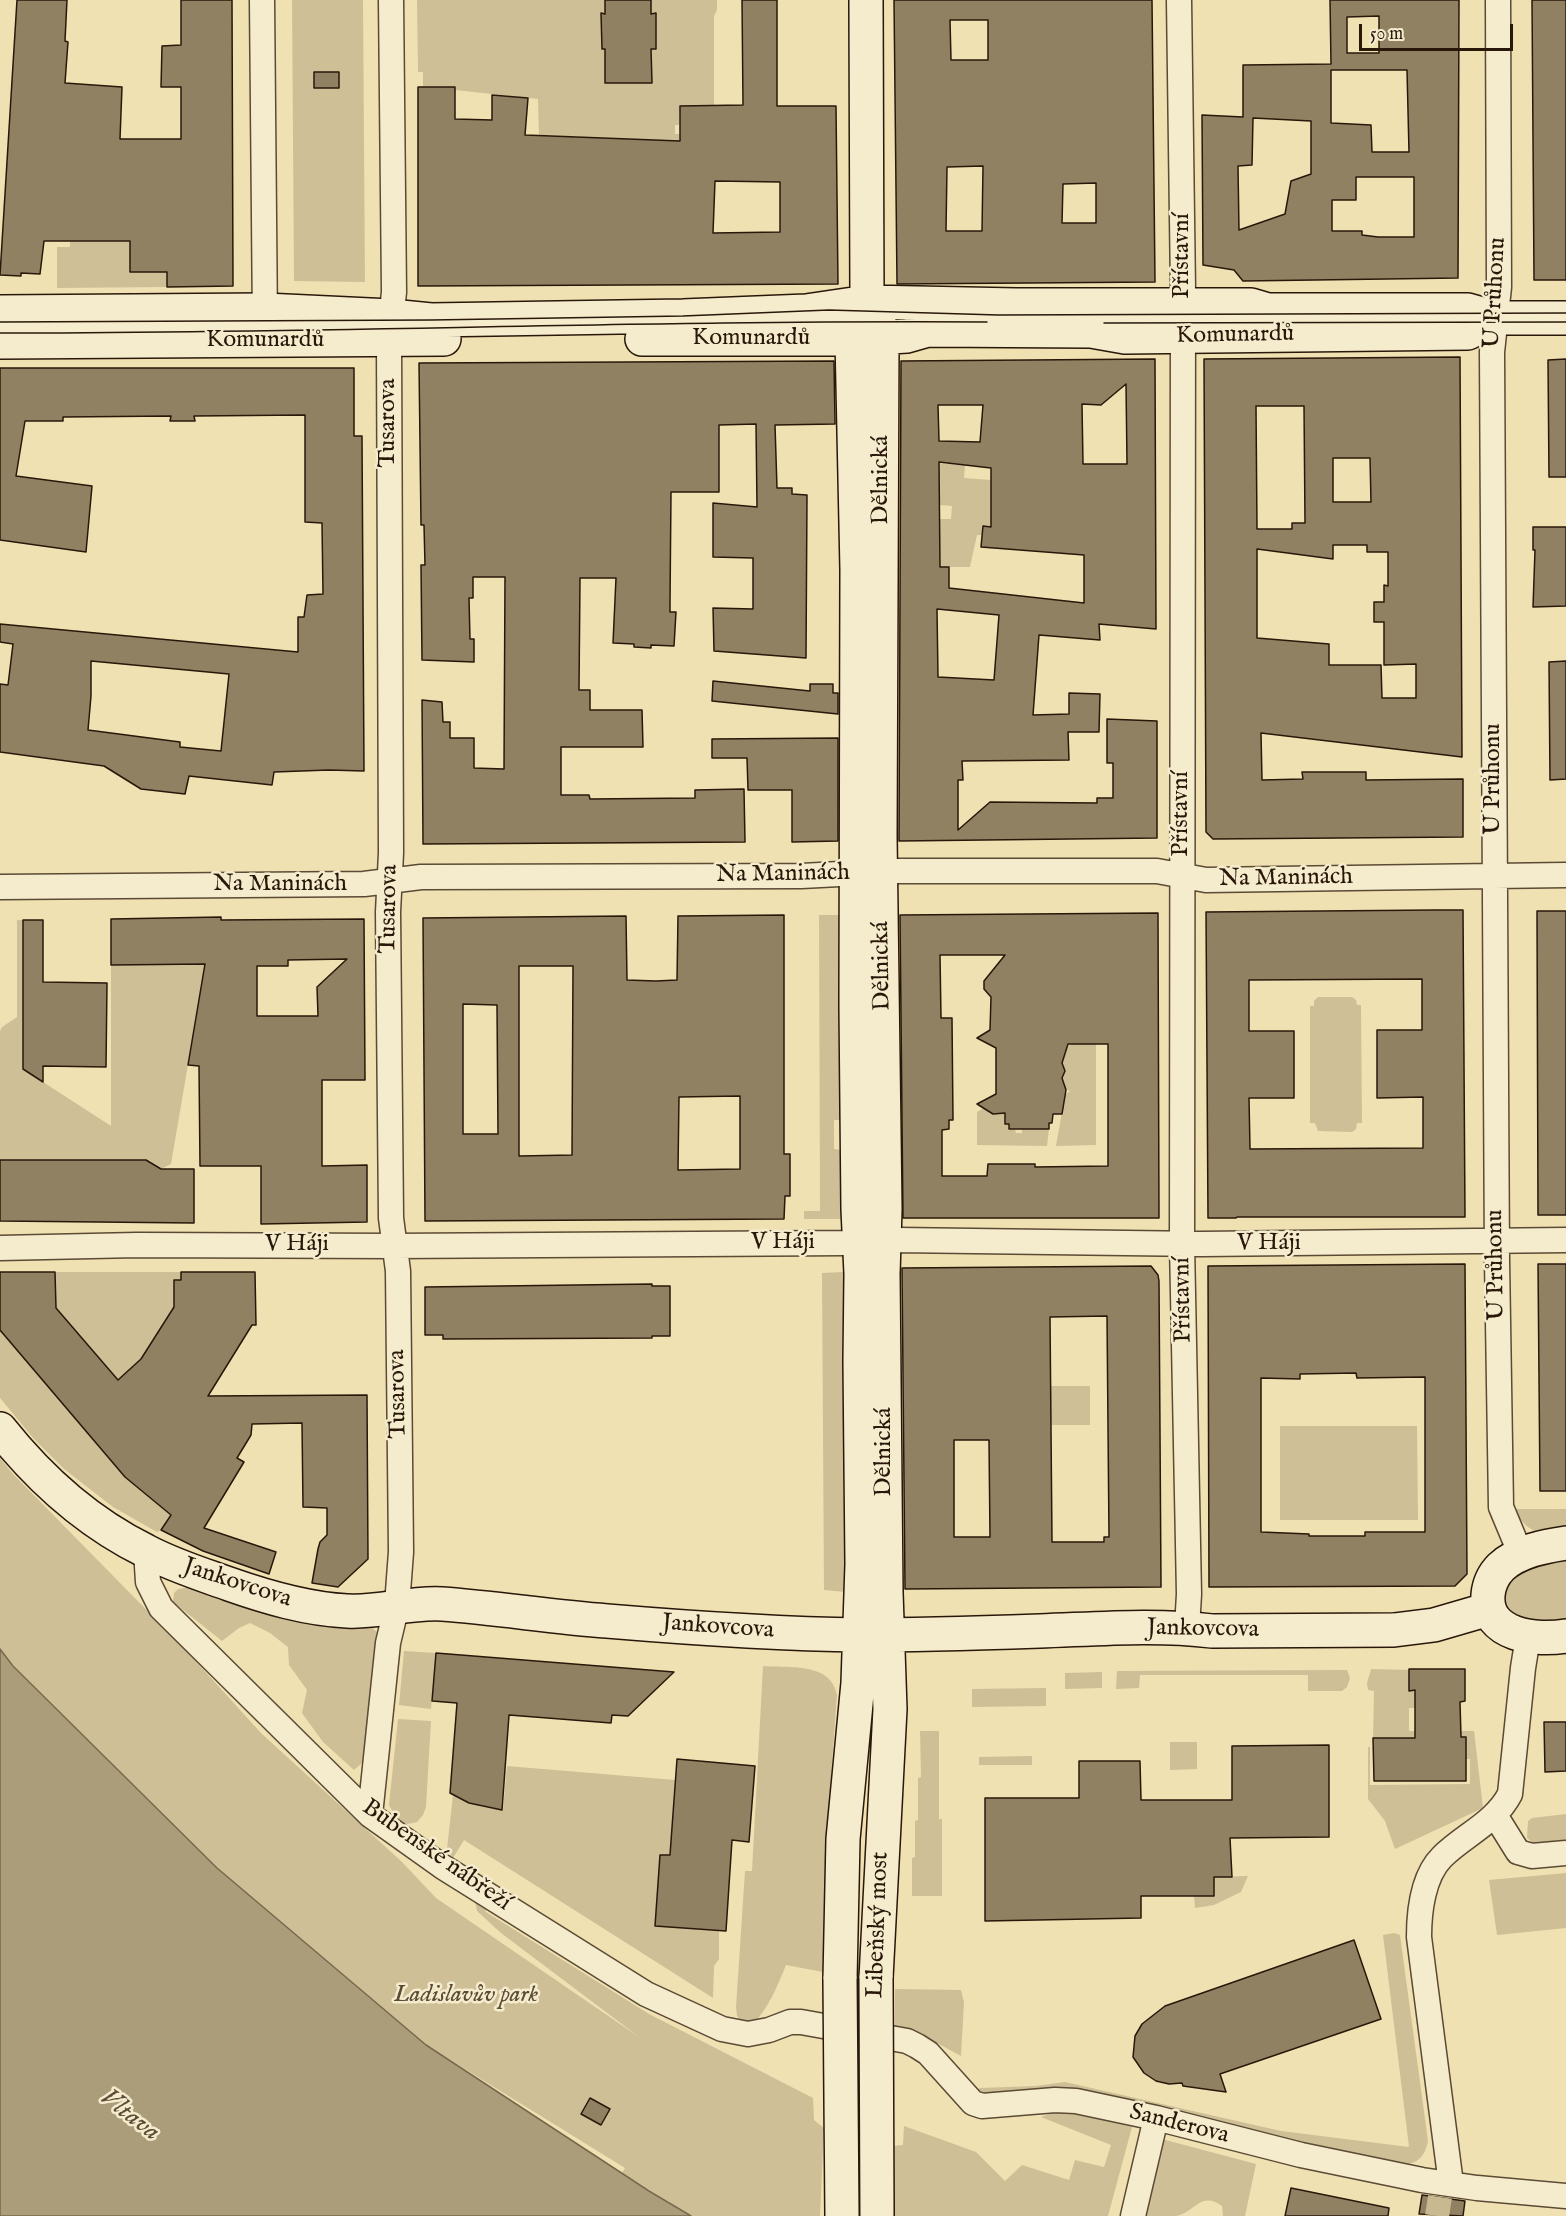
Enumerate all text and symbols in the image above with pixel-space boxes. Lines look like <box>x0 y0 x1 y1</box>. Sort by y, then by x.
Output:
scale bar <box>1362 12 1516 50</box>
text: 50 m <box>1370 23 1403 46</box>
street label: Přístavní <box>1169 213 1197 299</box>
street label: U Průhonu <box>1479 237 1513 349</box>
street label: Komunardů <box>1176 321 1294 351</box>
street label: Komunardů <box>692 325 810 353</box>
street label: Komunardů <box>206 327 324 355</box>
street label: Tusarova <box>375 378 403 468</box>
street label: Dělnická <box>868 435 896 525</box>
street label: U Průhonu <box>1480 723 1508 835</box>
street label: Přístavní <box>1168 771 1196 857</box>
street label: Na Maninách <box>716 859 850 891</box>
street label: Na Maninách <box>1219 863 1353 895</box>
street label: Tusarova <box>375 864 405 954</box>
street label: Na Maninách <box>213 871 347 899</box>
street label: Dělnická <box>868 921 898 1011</box>
street label: U Průhonu <box>1482 1209 1512 1321</box>
street label: V Háji <box>751 1229 815 1257</box>
street label: V Háji <box>1237 1230 1301 1258</box>
street label: V Háji <box>265 1231 329 1259</box>
street label: Přístavní <box>1169 1257 1199 1343</box>
street label: Tusarova <box>384 1349 414 1439</box>
street label: Dělnická <box>871 1407 899 1497</box>
street label: Jankovcova <box>179 1553 295 1615</box>
street label: Jankovcova <box>661 1610 775 1646</box>
street label: Jankovcova <box>1147 1615 1259 1645</box>
street label: Bubenské nábřeží <box>356 1794 516 1918</box>
street label: Libeňský most <box>862 1851 896 1999</box>
park label: Ladislavův park <box>394 1982 538 2010</box>
water label: Vltava <box>93 2083 165 2149</box>
street label: Sanderova <box>1126 2099 1232 2151</box>

